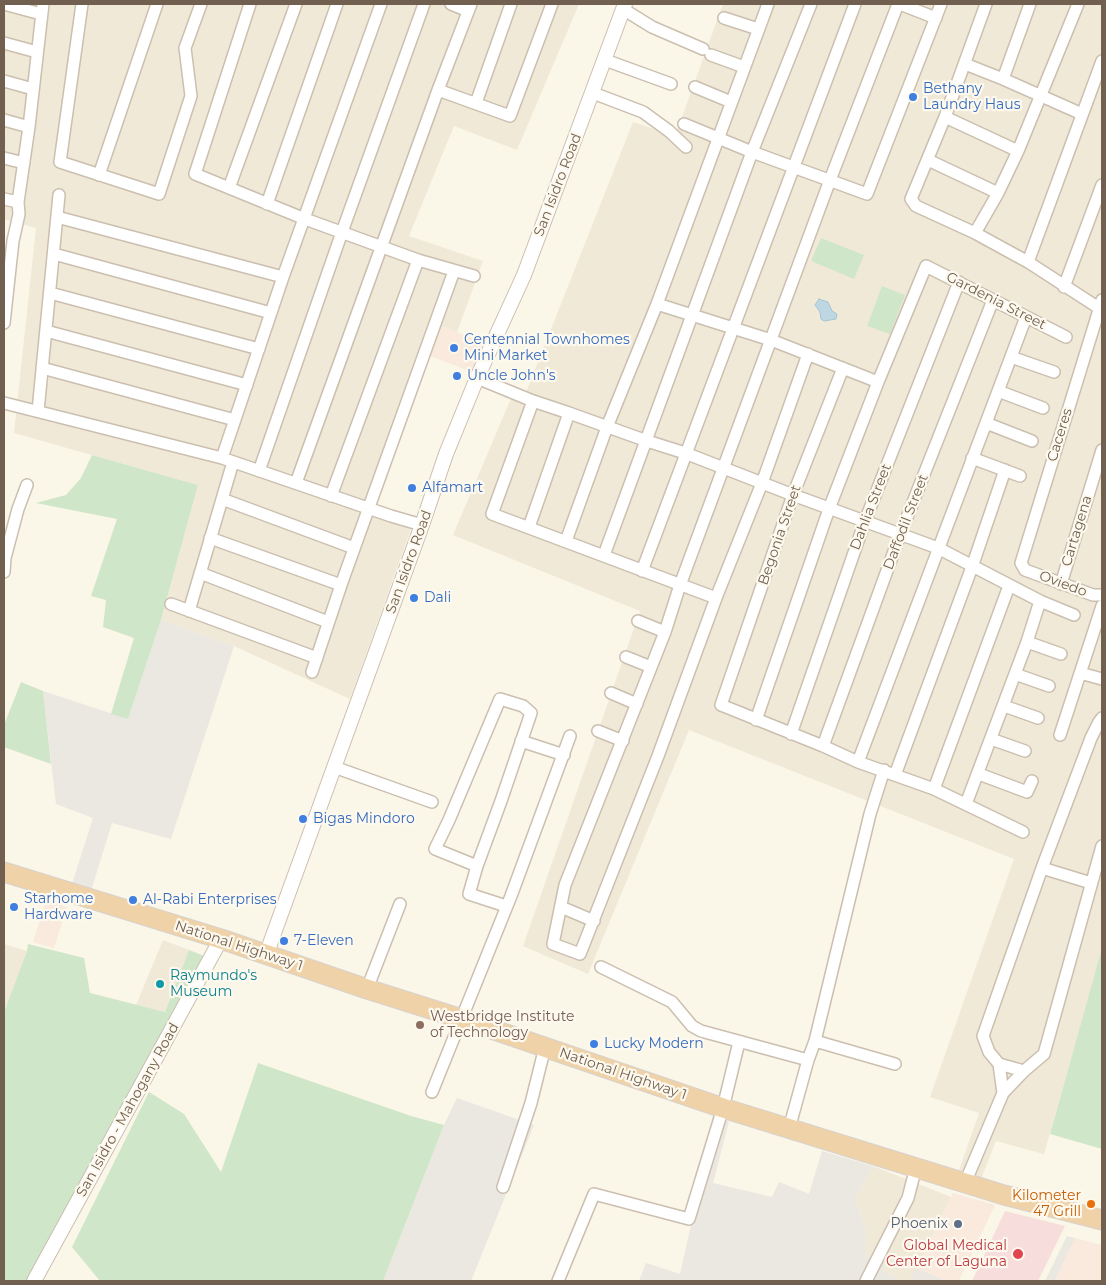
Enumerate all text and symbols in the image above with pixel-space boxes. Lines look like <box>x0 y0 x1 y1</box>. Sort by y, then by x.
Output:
place label: Bethany Laundry Haus <box>923 81 1021 114</box>
marker: Bethany Laundry Haus <box>907 91 919 103</box>
street label: San Isidro Road <box>531 131 585 239</box>
street label: Gardenia Street <box>943 269 1049 333</box>
place label: Centennial Townhomes Mini Market <box>464 332 630 364</box>
marker: Centennial Townhomes Mini Market <box>448 342 460 354</box>
place label: Uncle John's <box>467 368 556 384</box>
marker: Uncle John's <box>451 370 463 382</box>
street label: Caceres <box>1044 406 1076 464</box>
street label: Dahlia Street <box>847 461 895 553</box>
street label: Daffodil Street <box>880 472 932 572</box>
place label: Alfamart <box>422 480 483 496</box>
marker: Alfamart <box>406 482 418 494</box>
street label: Begonia Street <box>755 483 805 587</box>
street label: Cartagena <box>1058 493 1096 569</box>
street label: San Isidro Road <box>382 508 436 616</box>
street label: Oviedo <box>1037 568 1089 600</box>
place label: Dali <box>424 590 451 606</box>
marker: Dali <box>408 592 420 604</box>
place label: Bigas Mindoro <box>313 811 415 827</box>
marker: Bigas Mindoro <box>297 813 309 825</box>
place label: Starhome Hardware <box>24 891 93 924</box>
place label: Al-Rabi Enterprises <box>143 892 276 908</box>
marker: Al-Rabi Enterprises <box>127 894 139 906</box>
marker: Starhome Hardware <box>8 901 20 913</box>
street label: National Highway 1 <box>173 917 305 975</box>
place label: 7-Eleven <box>294 933 354 949</box>
marker: 7-Eleven <box>278 935 290 947</box>
place label: Raymundo's Museum <box>170 968 257 1000</box>
marker: Raymundo's Museum <box>154 978 166 990</box>
place label: Westbridge Institute of Technology <box>430 1009 575 1042</box>
marker: Westbridge Institute of Technology <box>414 1019 426 1031</box>
street label: San Isidro - Mahogany Road <box>73 1020 183 1200</box>
place label: Lucky Modern <box>604 1036 704 1052</box>
marker: Lucky Modern <box>588 1038 600 1050</box>
street label: National Highway 1 <box>557 1044 689 1104</box>
place label: Kilometer 47 Grill <box>1012 1188 1081 1220</box>
marker: Kilometer 47 Grill <box>1085 1198 1097 1210</box>
place label: Phoenix <box>891 1216 948 1232</box>
marker: Phoenix <box>952 1218 964 1230</box>
place label: Global Medical Center of Laguna <box>886 1238 1007 1270</box>
marker: Global Medical Center of Laguna <box>1011 1247 1025 1261</box>

